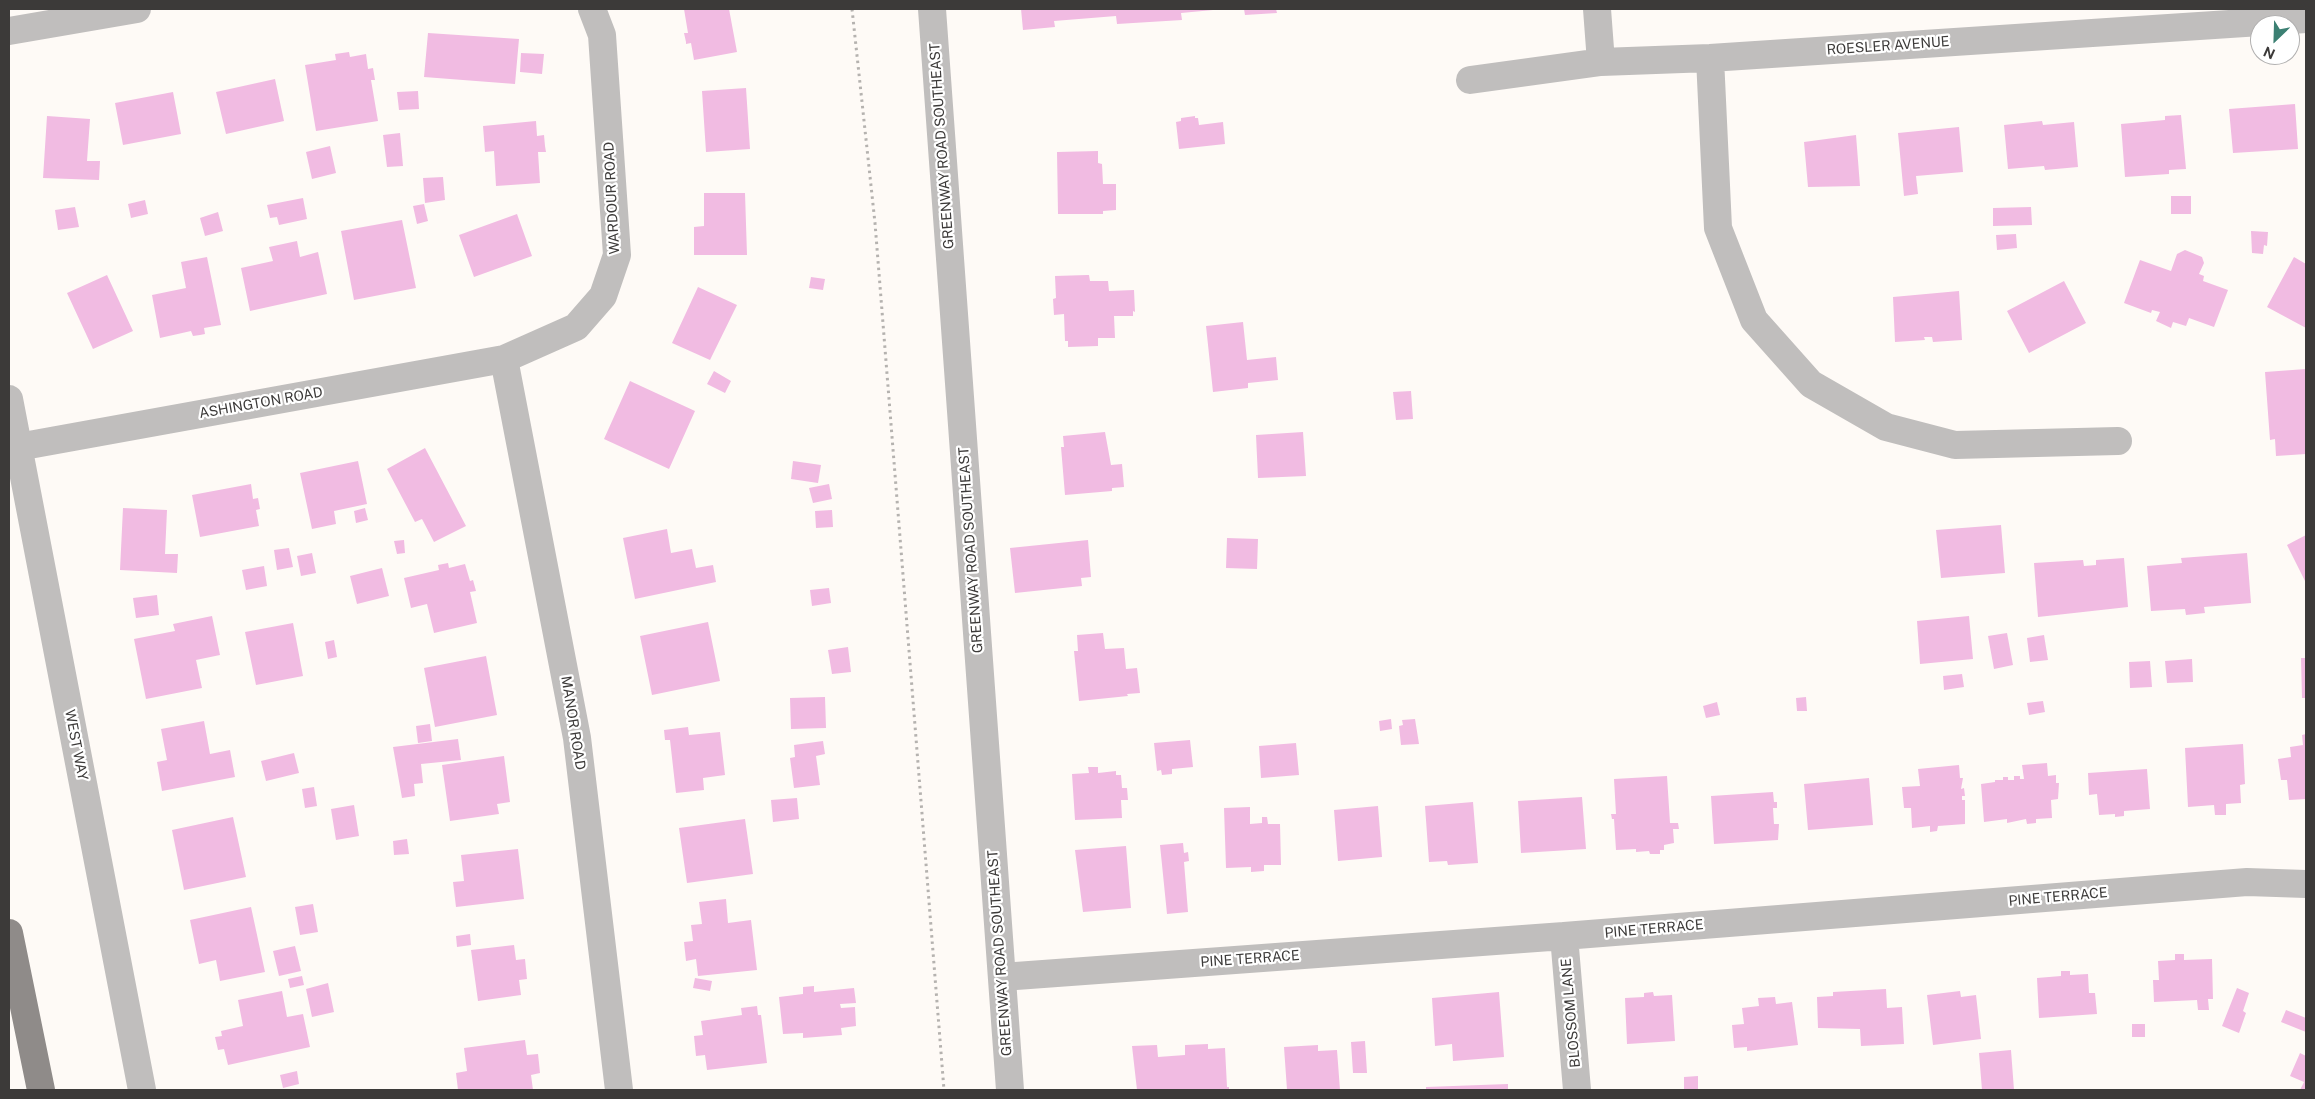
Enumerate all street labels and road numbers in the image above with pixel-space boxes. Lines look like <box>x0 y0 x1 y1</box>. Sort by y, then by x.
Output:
street label: ROESLER AVENUE <box>1826 33 1950 59</box>
street label: GREENWAY ROAD SOUTHEAST <box>926 42 958 250</box>
street label: WARDOUR ROAD <box>601 141 623 255</box>
street label: ASHINGTON ROAD <box>198 384 324 422</box>
street label: GREENWAY ROAD SOUTHEAST <box>955 446 987 654</box>
street label: MANOR ROAD <box>557 675 589 771</box>
street label: WEST WAY <box>61 708 91 782</box>
street label: GREENWAY ROAD SOUTHEAST <box>984 849 1016 1057</box>
street label: PINE TERRACE <box>2008 884 2108 910</box>
street label: PINE TERRACE <box>1604 916 1704 942</box>
street label: PINE TERRACE <box>1200 947 1300 971</box>
street label: BLOSSOM LANE <box>1558 958 1584 1068</box>

